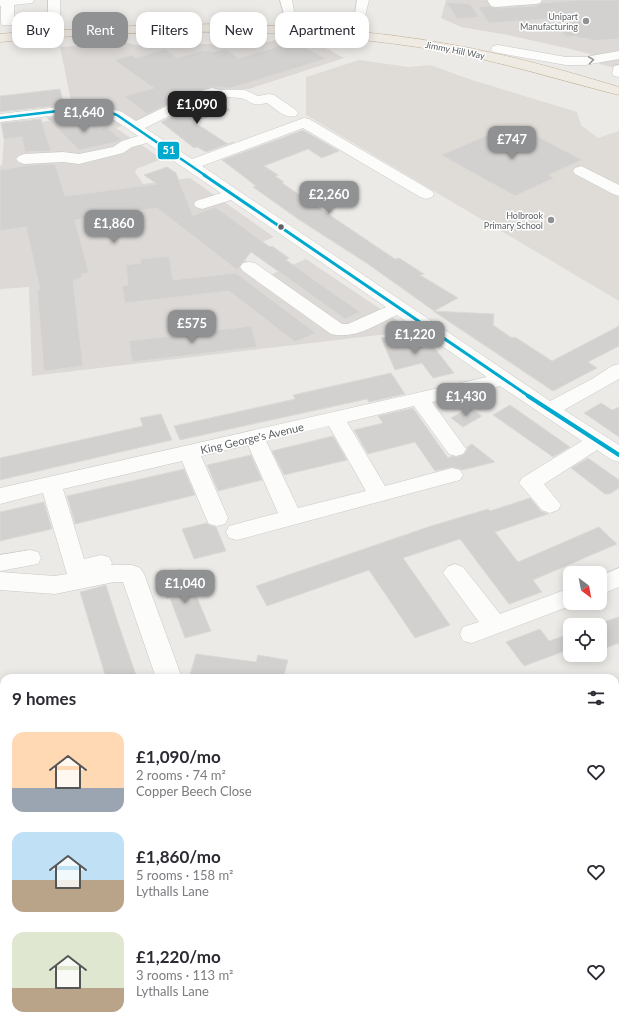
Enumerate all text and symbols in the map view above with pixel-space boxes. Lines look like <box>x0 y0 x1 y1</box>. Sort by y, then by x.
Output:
place label: Unipart Manufacturing <box>520 11 579 32</box>
chip: Buy <box>12 12 64 48</box>
chip: Rent <box>72 12 128 48</box>
chip: Filters <box>136 12 202 48</box>
chip: New <box>210 12 267 48</box>
chip: Apartment <box>275 12 369 48</box>
marker: Unipart Manufacturing <box>581 16 591 26</box>
street label: Jimmy Hill Way <box>424 39 486 61</box>
one-way arrow <box>588 56 595 65</box>
pin: £1,090 <box>164 91 230 125</box>
text: £1,090 <box>177 96 217 112</box>
pin: £1,640 <box>51 99 117 133</box>
text: £1,640 <box>64 104 104 120</box>
pin: £747 <box>488 126 536 160</box>
text: £747 <box>497 131 527 147</box>
line badge: 51 <box>157 141 180 160</box>
text: 51 <box>163 143 175 156</box>
pin: £2,260 <box>296 181 362 215</box>
text: £2,260 <box>309 186 349 202</box>
pin: £1,860 <box>81 210 147 244</box>
place label: Holbrook Primary School <box>484 210 543 231</box>
text: £1,860 <box>94 215 134 231</box>
marker: Holbrook Primary School <box>546 215 556 225</box>
unlabelled marker <box>276 222 286 232</box>
pin: £575 <box>168 310 216 344</box>
text: £575 <box>177 315 207 331</box>
pin: £1,220 <box>382 321 448 355</box>
text: £1,220 <box>395 326 435 342</box>
pin: £1,430 <box>433 383 499 417</box>
text: £1,430 <box>446 388 486 404</box>
street label: King George's Avenue <box>199 420 305 456</box>
north arrow <box>563 566 607 610</box>
map controls <box>563 566 607 662</box>
pin: £1,040 <box>152 570 218 604</box>
text: £1,040 <box>165 575 205 591</box>
button: locate <box>563 618 607 662</box>
icon: filters <box>585 687 607 709</box>
text: 9 homes <box>12 688 76 709</box>
text: £1,090/mo <box>136 746 221 767</box>
icon: home <box>44 748 92 796</box>
icon: heart <box>585 761 607 783</box>
text: 2 rooms · 74 m² <box>136 767 226 783</box>
text: Copper Beech Close <box>136 783 252 799</box>
text: £1,860/mo <box>136 846 221 867</box>
icon: home <box>44 848 92 896</box>
icon: heart <box>585 861 607 883</box>
text: 5 rooms · 158 m² <box>136 867 233 883</box>
text: Lythalls Lane <box>136 883 209 899</box>
text: £1,220/mo <box>136 946 221 967</box>
icon: home <box>44 948 92 996</box>
icon: heart <box>585 961 607 983</box>
text: 3 rooms · 113 m² <box>136 967 233 983</box>
text: Lythalls Lane <box>136 983 209 999</box>

